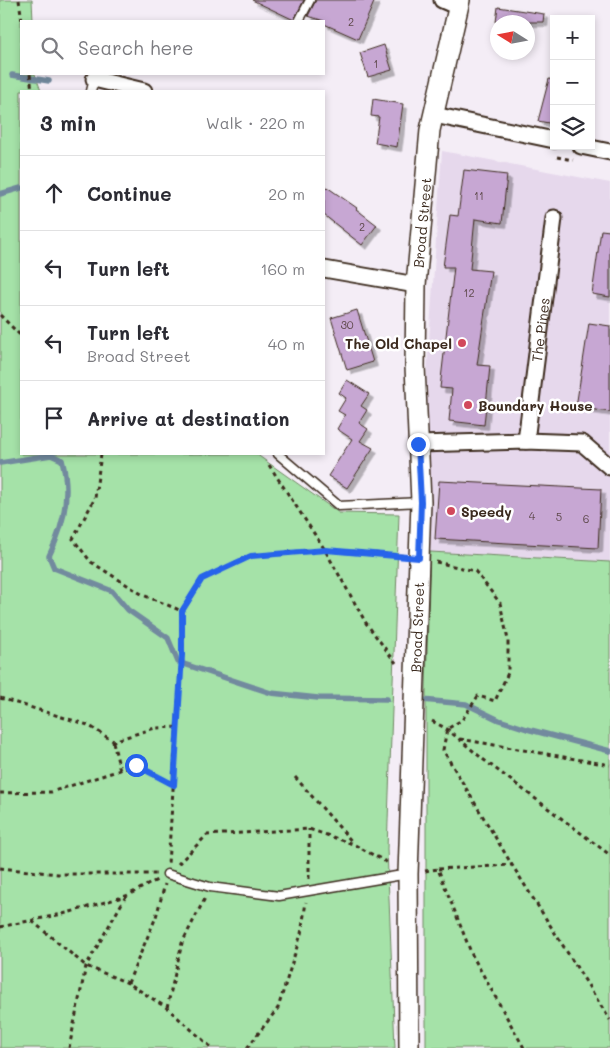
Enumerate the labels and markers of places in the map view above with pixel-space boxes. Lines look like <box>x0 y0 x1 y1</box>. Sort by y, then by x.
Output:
place label: The Old Chapel <box>345 334 452 353</box>
marker: The Old Chapel <box>456 337 468 349</box>
place label: Boundary House <box>478 396 593 415</box>
marker: Boundary House <box>462 399 474 411</box>
place label: Speedy <box>461 502 512 521</box>
marker: Speedy <box>445 505 457 517</box>

